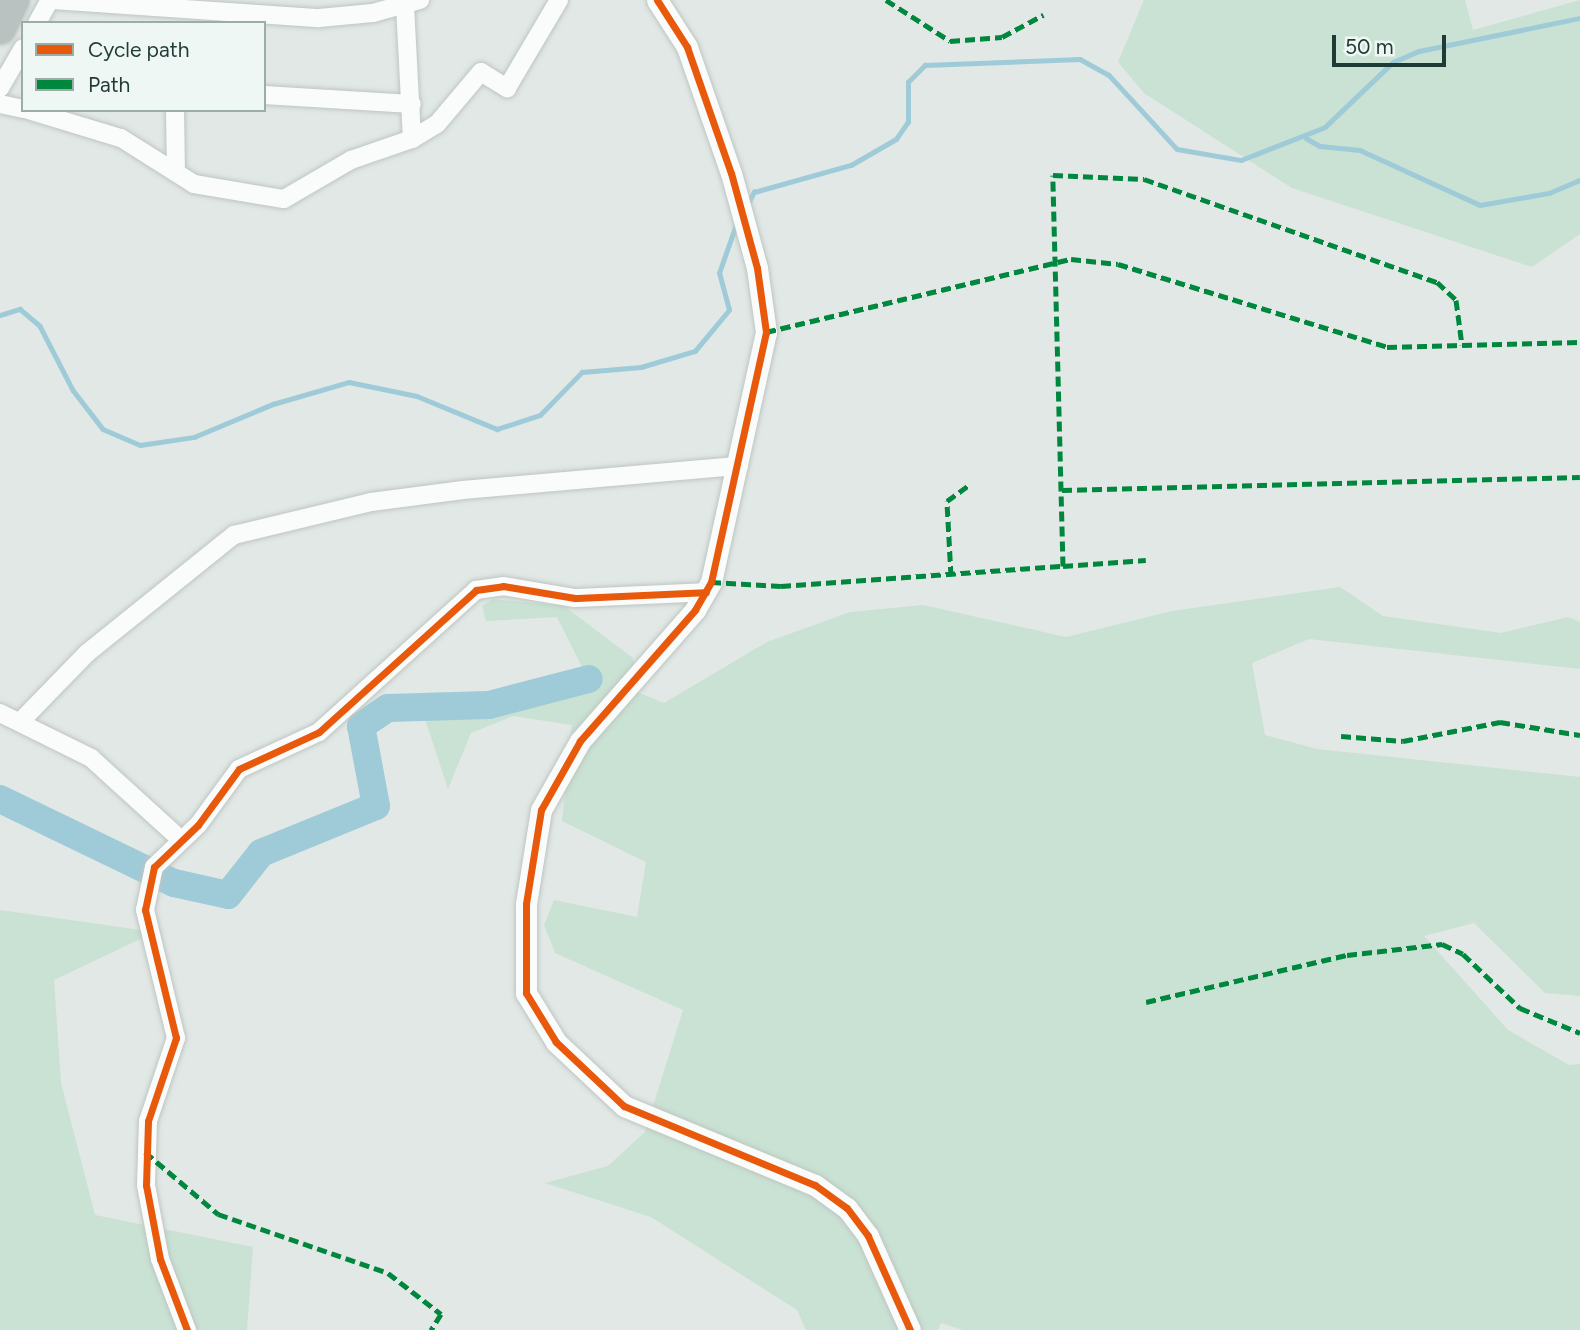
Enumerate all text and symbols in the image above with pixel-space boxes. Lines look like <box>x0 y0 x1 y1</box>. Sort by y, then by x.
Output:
legend <box>21 21 266 112</box>
scale bar <box>1335 21 1449 65</box>
text: 50 m <box>1345 34 1394 59</box>
text: Cycle path <box>88 37 189 62</box>
text: Path <box>88 72 130 97</box>

